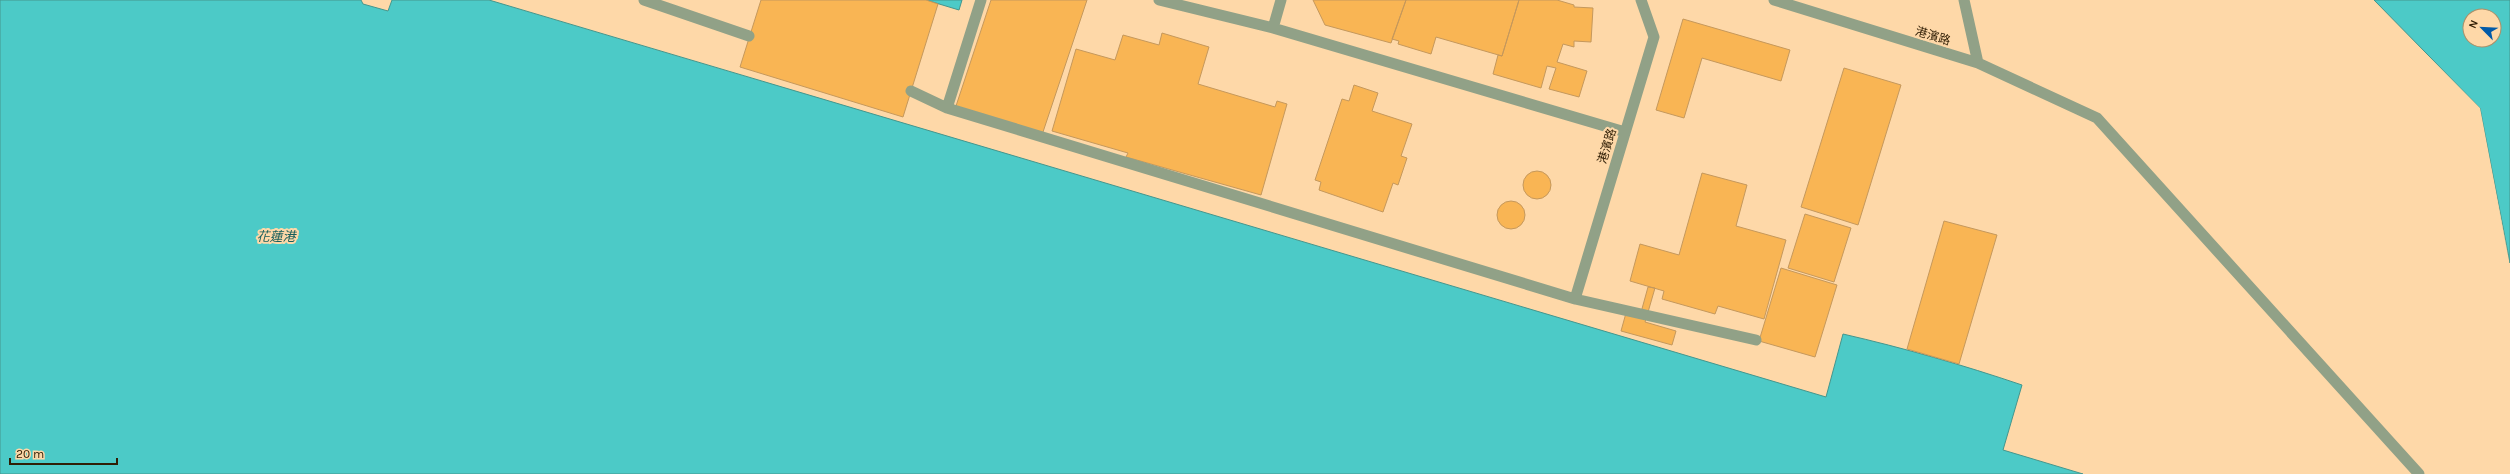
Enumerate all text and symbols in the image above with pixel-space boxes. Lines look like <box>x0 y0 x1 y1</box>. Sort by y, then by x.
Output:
north arrow <box>2462 8 2502 48</box>
text: N <box>2466 18 2481 30</box>
street label: 港濱路 <box>1914 24 1952 48</box>
street label: 港濱路 <box>1595 127 1619 165</box>
water label: 花蓮港 <box>256 229 297 244</box>
scale bar <box>10 440 117 466</box>
text: 20 m <box>16 447 44 461</box>

